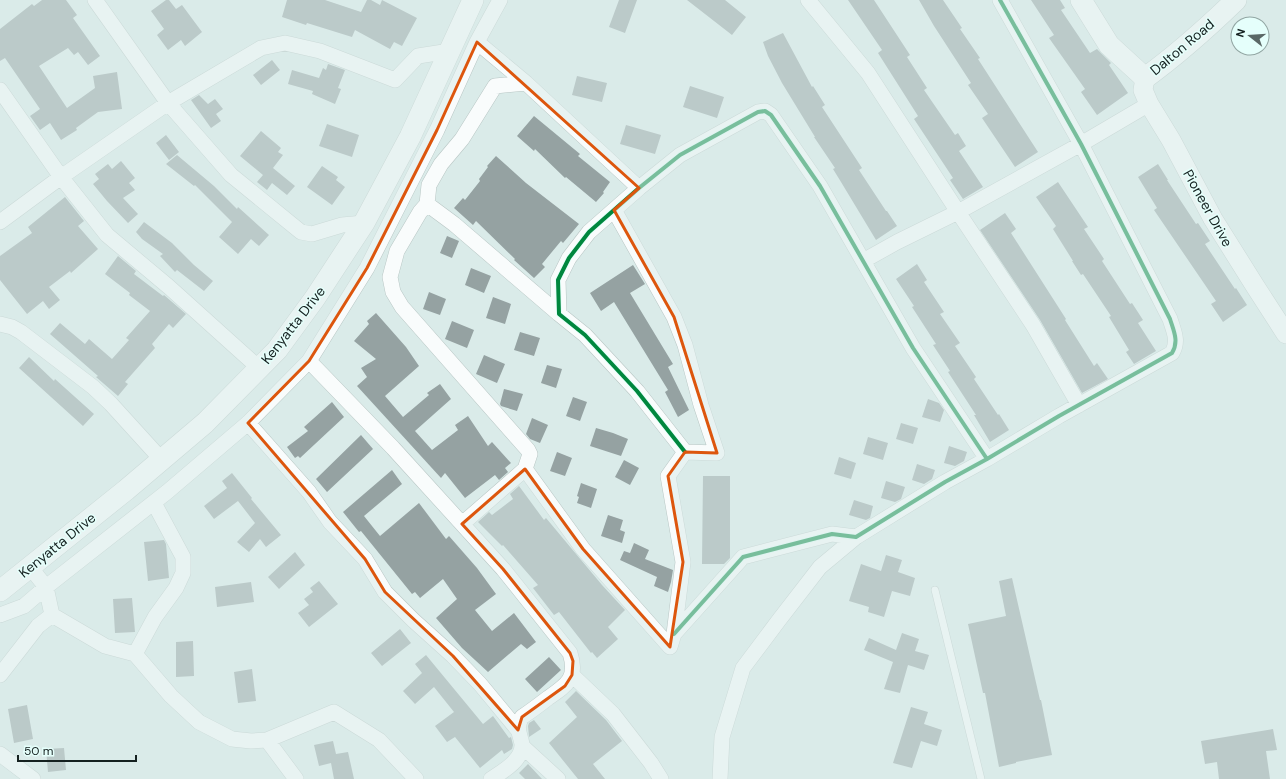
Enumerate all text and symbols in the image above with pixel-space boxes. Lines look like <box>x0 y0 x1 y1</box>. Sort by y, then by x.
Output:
street label: Dalton Road <box>1146 15 1218 79</box>
north arrow <box>1230 16 1270 56</box>
text: N <box>1233 27 1248 39</box>
street label: Pioneer Drive <box>1179 166 1237 250</box>
street label: Kenyatta Drive <box>257 282 329 367</box>
street label: Kenyatta Drive <box>15 508 99 581</box>
scale bar <box>18 737 136 763</box>
text: 50 m <box>24 743 53 759</box>

